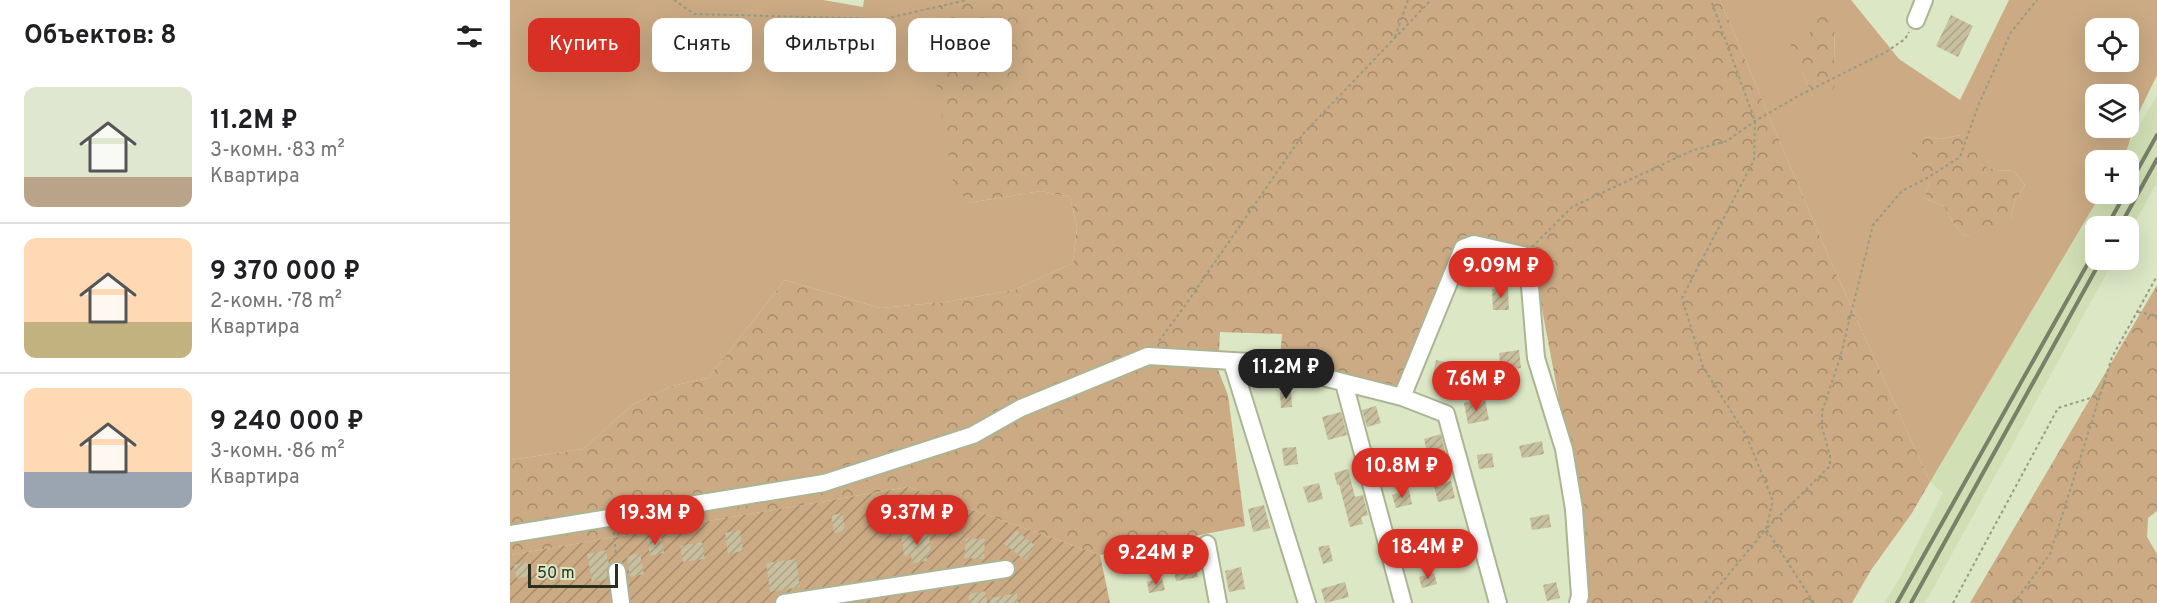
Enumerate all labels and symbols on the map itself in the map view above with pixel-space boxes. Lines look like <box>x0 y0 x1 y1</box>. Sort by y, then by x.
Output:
pin: 9.09M ₽ <box>1446 248 1556 299</box>
pin: 11.2M ₽ <box>1231 349 1341 400</box>
pin: 7.6M ₽ <box>1427 361 1525 412</box>
pin: 10.8M ₽ <box>1347 448 1457 499</box>
pin: 19.3M ₽ <box>600 495 710 546</box>
pin: 9.37M ₽ <box>862 495 972 546</box>
pin: 18.4M ₽ <box>1373 529 1483 580</box>
pin: 9.24M ₽ <box>1101 535 1211 586</box>
scale bar <box>528 561 618 588</box>

